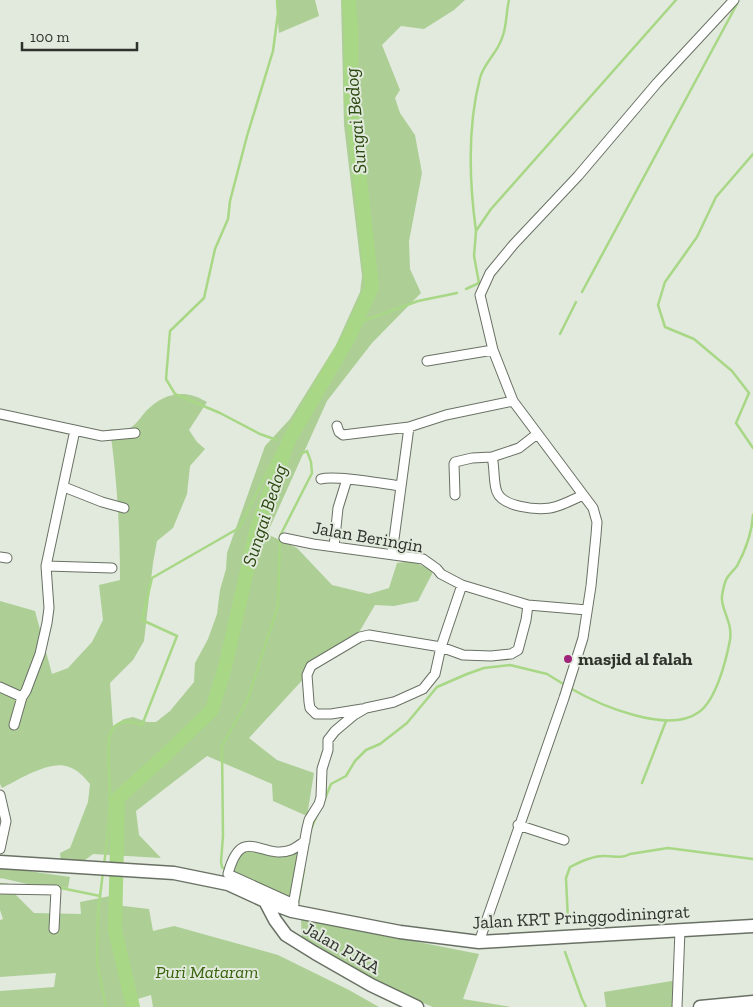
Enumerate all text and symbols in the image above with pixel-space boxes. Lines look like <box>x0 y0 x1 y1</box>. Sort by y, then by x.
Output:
scale bar <box>22 20 138 52</box>
text: 100 m <box>30 28 69 46</box>
water label: Sungai Bedog <box>339 67 372 175</box>
water label: Sungai Bedog <box>237 461 292 569</box>
street label: Jalan Beringin <box>311 516 426 558</box>
place label: masjid al falah <box>578 648 693 670</box>
marker: masjid al falah <box>562 653 574 665</box>
street label: Jalan KRT Pringgodiningrat <box>472 900 690 934</box>
street label: Jalan PJKA <box>300 917 385 979</box>
park label: Puri Mataram <box>156 961 258 983</box>

